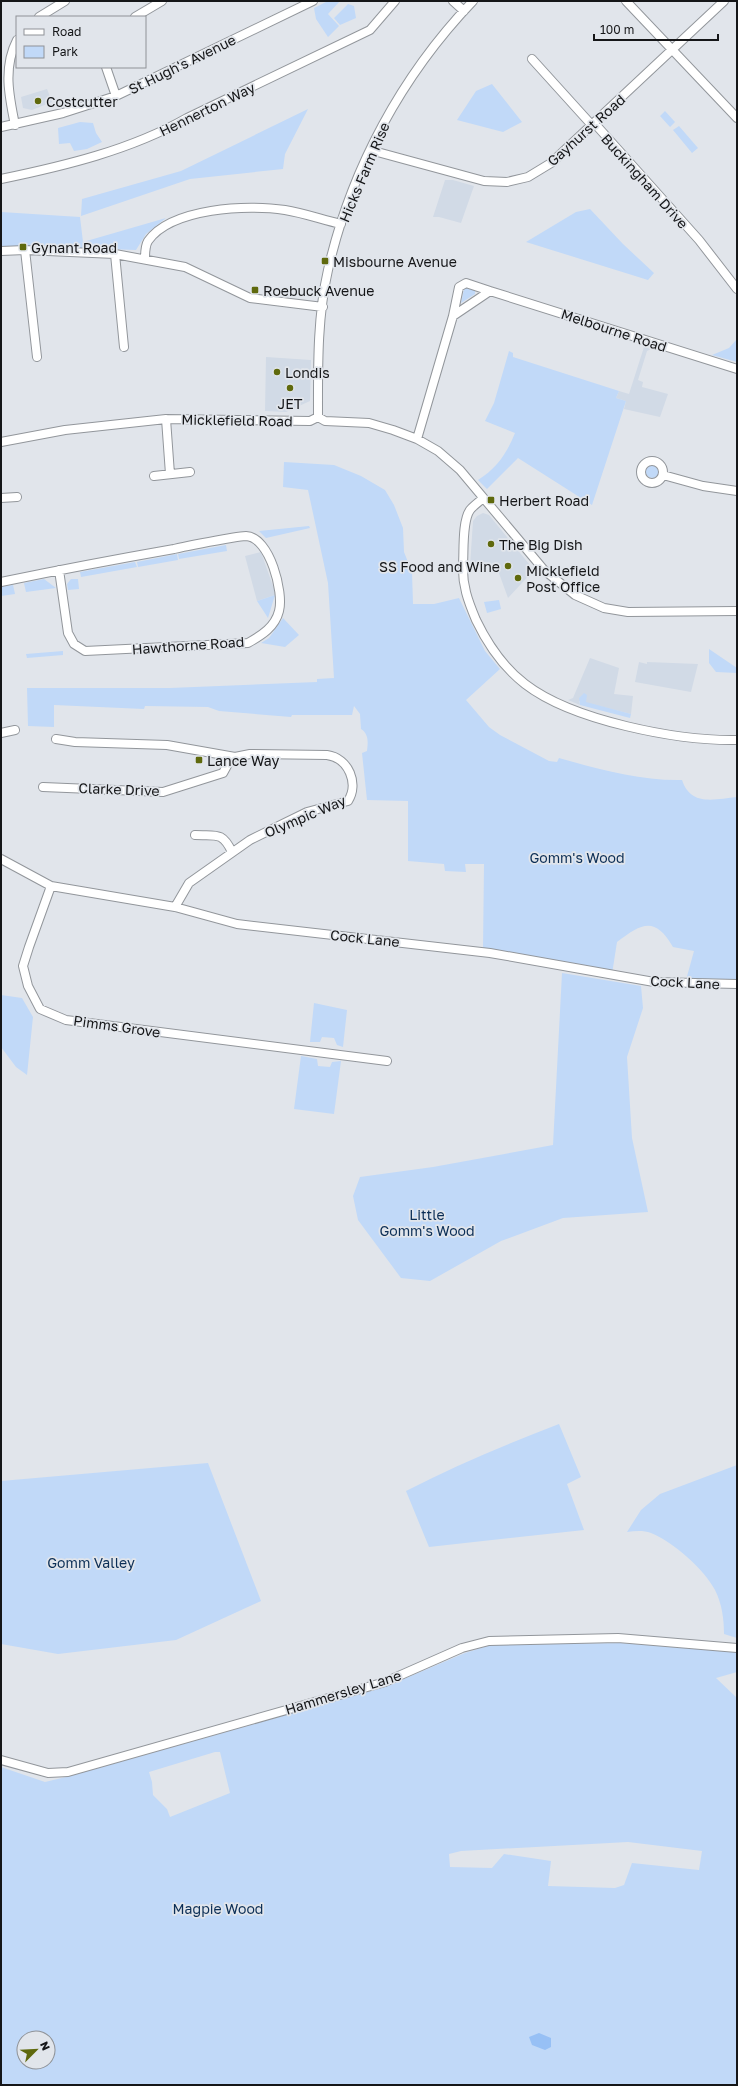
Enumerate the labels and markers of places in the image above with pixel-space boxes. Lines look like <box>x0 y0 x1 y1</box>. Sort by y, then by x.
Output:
place label: Costcutter <box>46 93 118 110</box>
marker: Costcutter <box>33 96 43 106</box>
place label: Gynant Road <box>31 239 117 256</box>
marker: Gynant Road <box>18 242 28 252</box>
place label: Misbourne Avenue <box>333 253 457 270</box>
marker: Misbourne Avenue <box>320 256 330 266</box>
place label: Roebuck Avenue <box>263 282 374 299</box>
marker: Roebuck Avenue <box>250 285 260 295</box>
place label: Londis <box>285 364 330 381</box>
marker: Londis <box>272 367 282 377</box>
marker: JET <box>285 383 295 393</box>
place label: JET <box>277 395 303 412</box>
place label: Herbert Road <box>499 492 589 509</box>
marker: Herbert Road <box>486 495 496 505</box>
place label: The Big Dish <box>499 536 583 553</box>
marker: The Big Dish <box>486 539 496 549</box>
place label: SS Food and Wine <box>379 558 500 575</box>
marker: SS Food and Wine <box>503 561 513 571</box>
place label: Micklefield Post Office <box>526 562 600 595</box>
marker: Micklefield Post Office <box>513 573 523 583</box>
place label: Lance Way <box>207 752 279 769</box>
marker: Lance Way <box>194 755 204 765</box>

